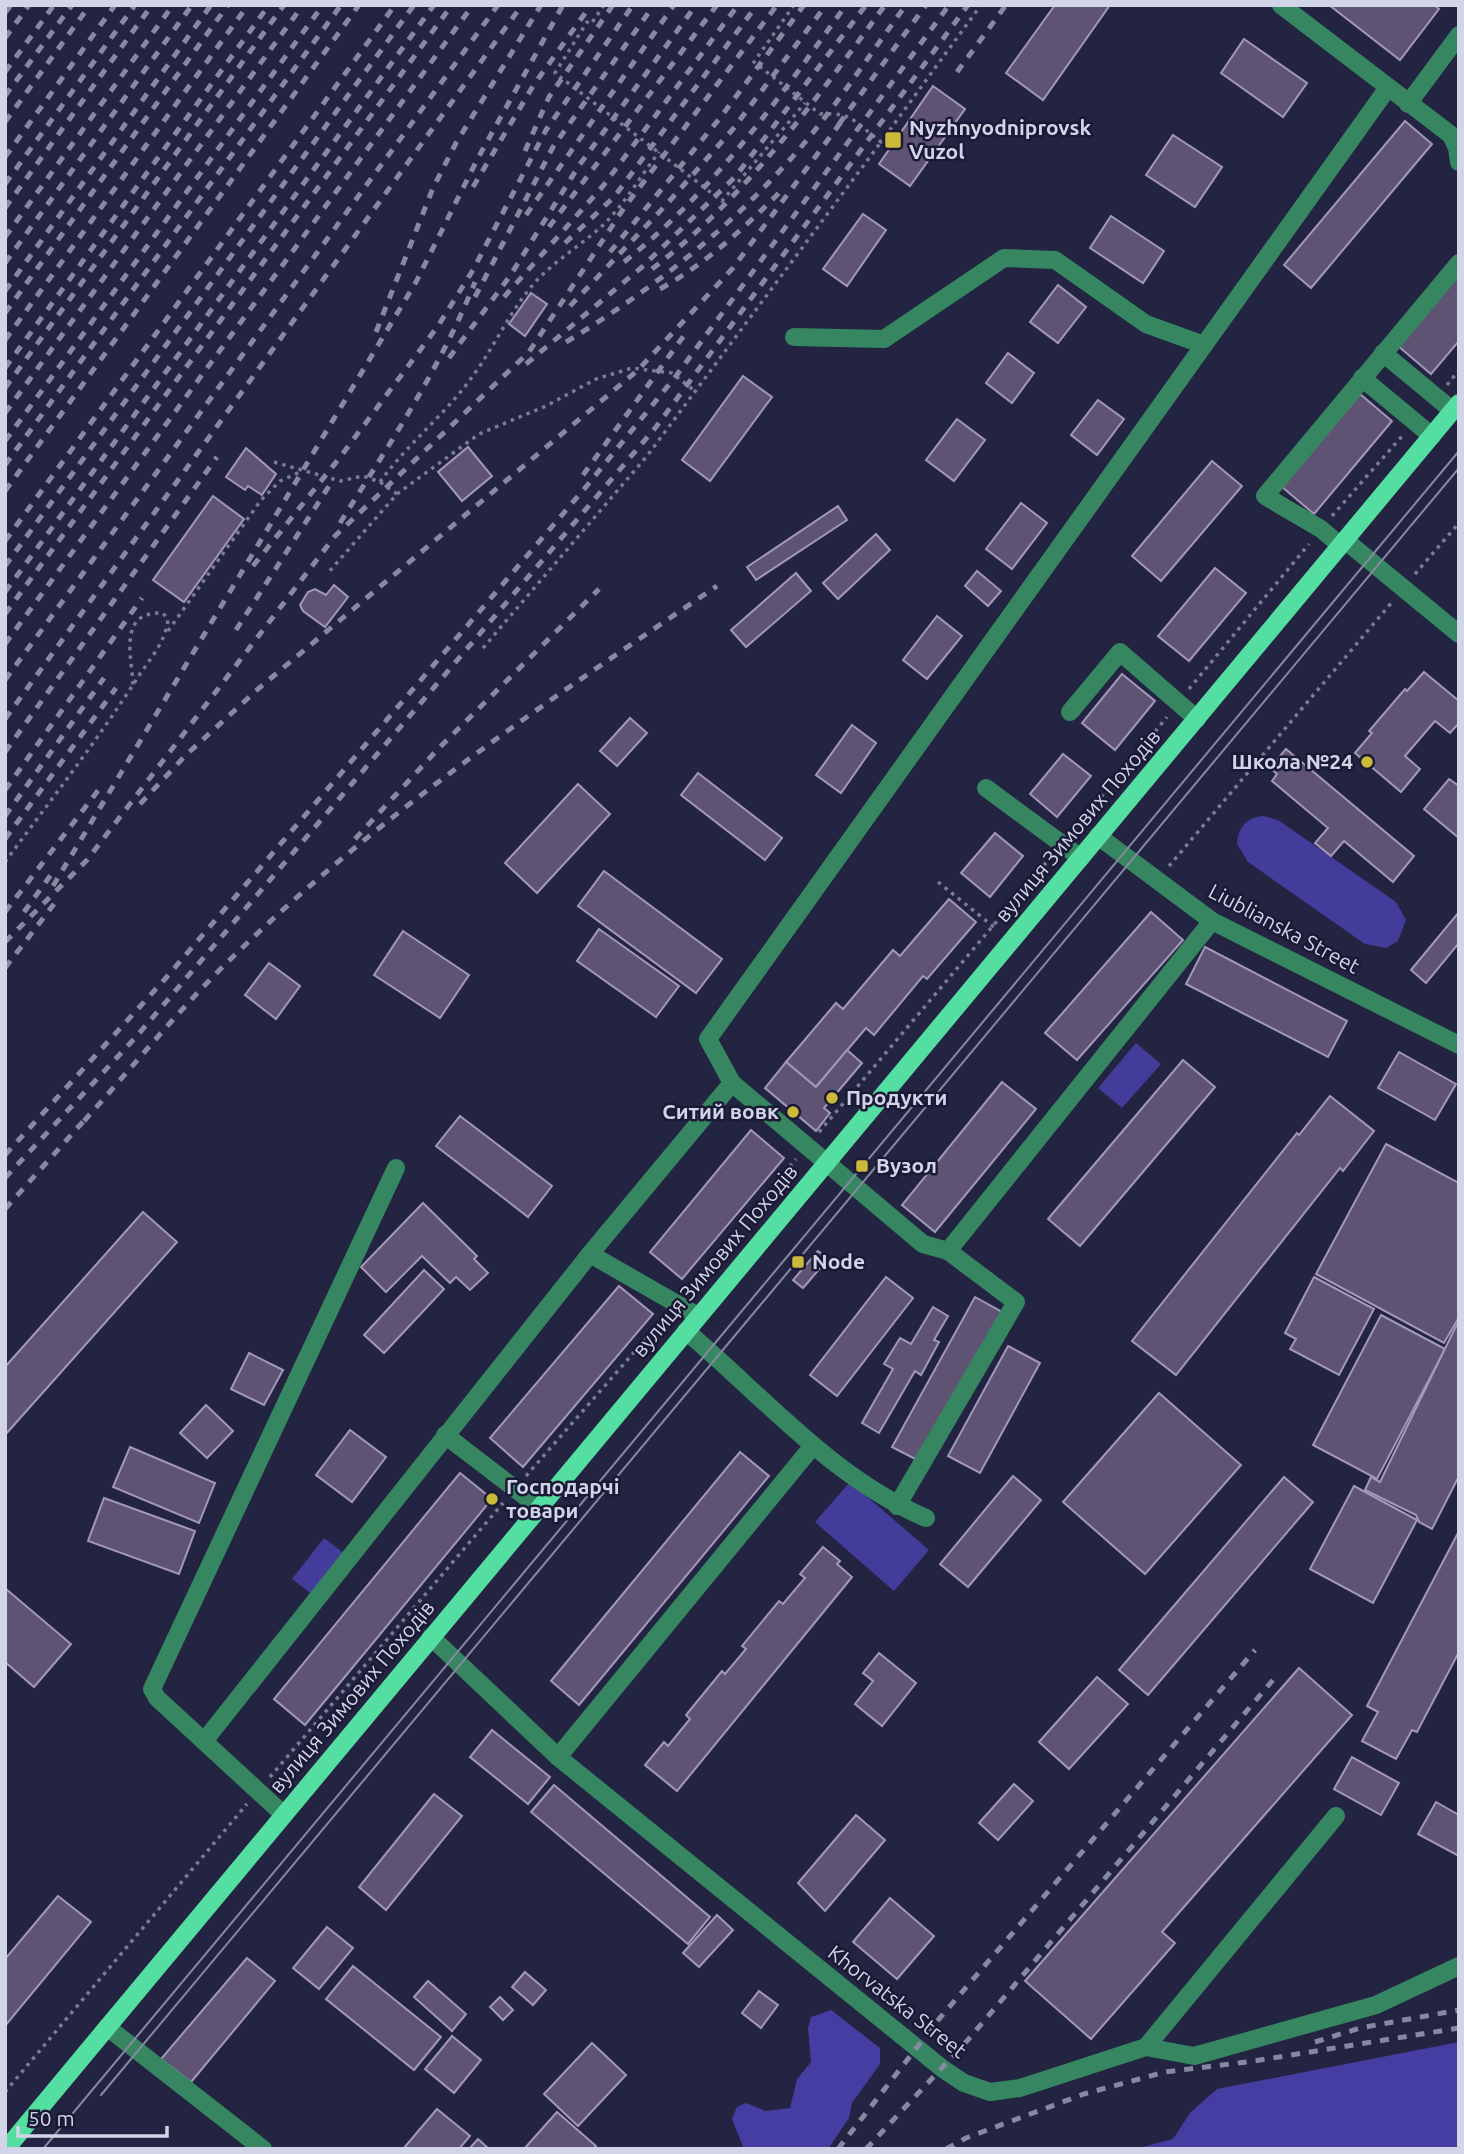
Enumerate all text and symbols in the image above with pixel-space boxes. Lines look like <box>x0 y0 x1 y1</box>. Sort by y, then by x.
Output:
place label: Nyzhnyodniprovsk Vuzol <box>909 115 1091 163</box>
marker: Nyzhnyodniprovsk Vuzol <box>883 130 903 150</box>
street label: вулиця Зимових Походів <box>990 724 1165 926</box>
place label: Школа №24 <box>1231 749 1353 773</box>
marker: Школа №24 <box>1359 754 1375 770</box>
street label: Liublianska Street <box>1205 878 1364 978</box>
place label: Продукти <box>846 1085 947 1109</box>
marker: Продукти <box>824 1090 840 1106</box>
place label: Ситий вовк <box>662 1099 779 1123</box>
marker: Ситий вовк <box>785 1104 801 1120</box>
place label: Вузол <box>876 1153 937 1177</box>
marker: Вузол <box>854 1158 870 1174</box>
street label: вулиця Зимових Походів <box>627 1159 802 1361</box>
place label: Node <box>812 1249 865 1273</box>
marker: Node <box>790 1254 806 1270</box>
place label: Господарчі товари <box>506 1474 619 1522</box>
marker: Господарчі товари <box>484 1491 500 1507</box>
street label: вулиця Зимових Походів <box>264 1595 439 1797</box>
street label: Khorvatska Street <box>824 1940 971 2063</box>
scale bar <box>18 2094 166 2138</box>
text: 50 m <box>28 2106 75 2130</box>

